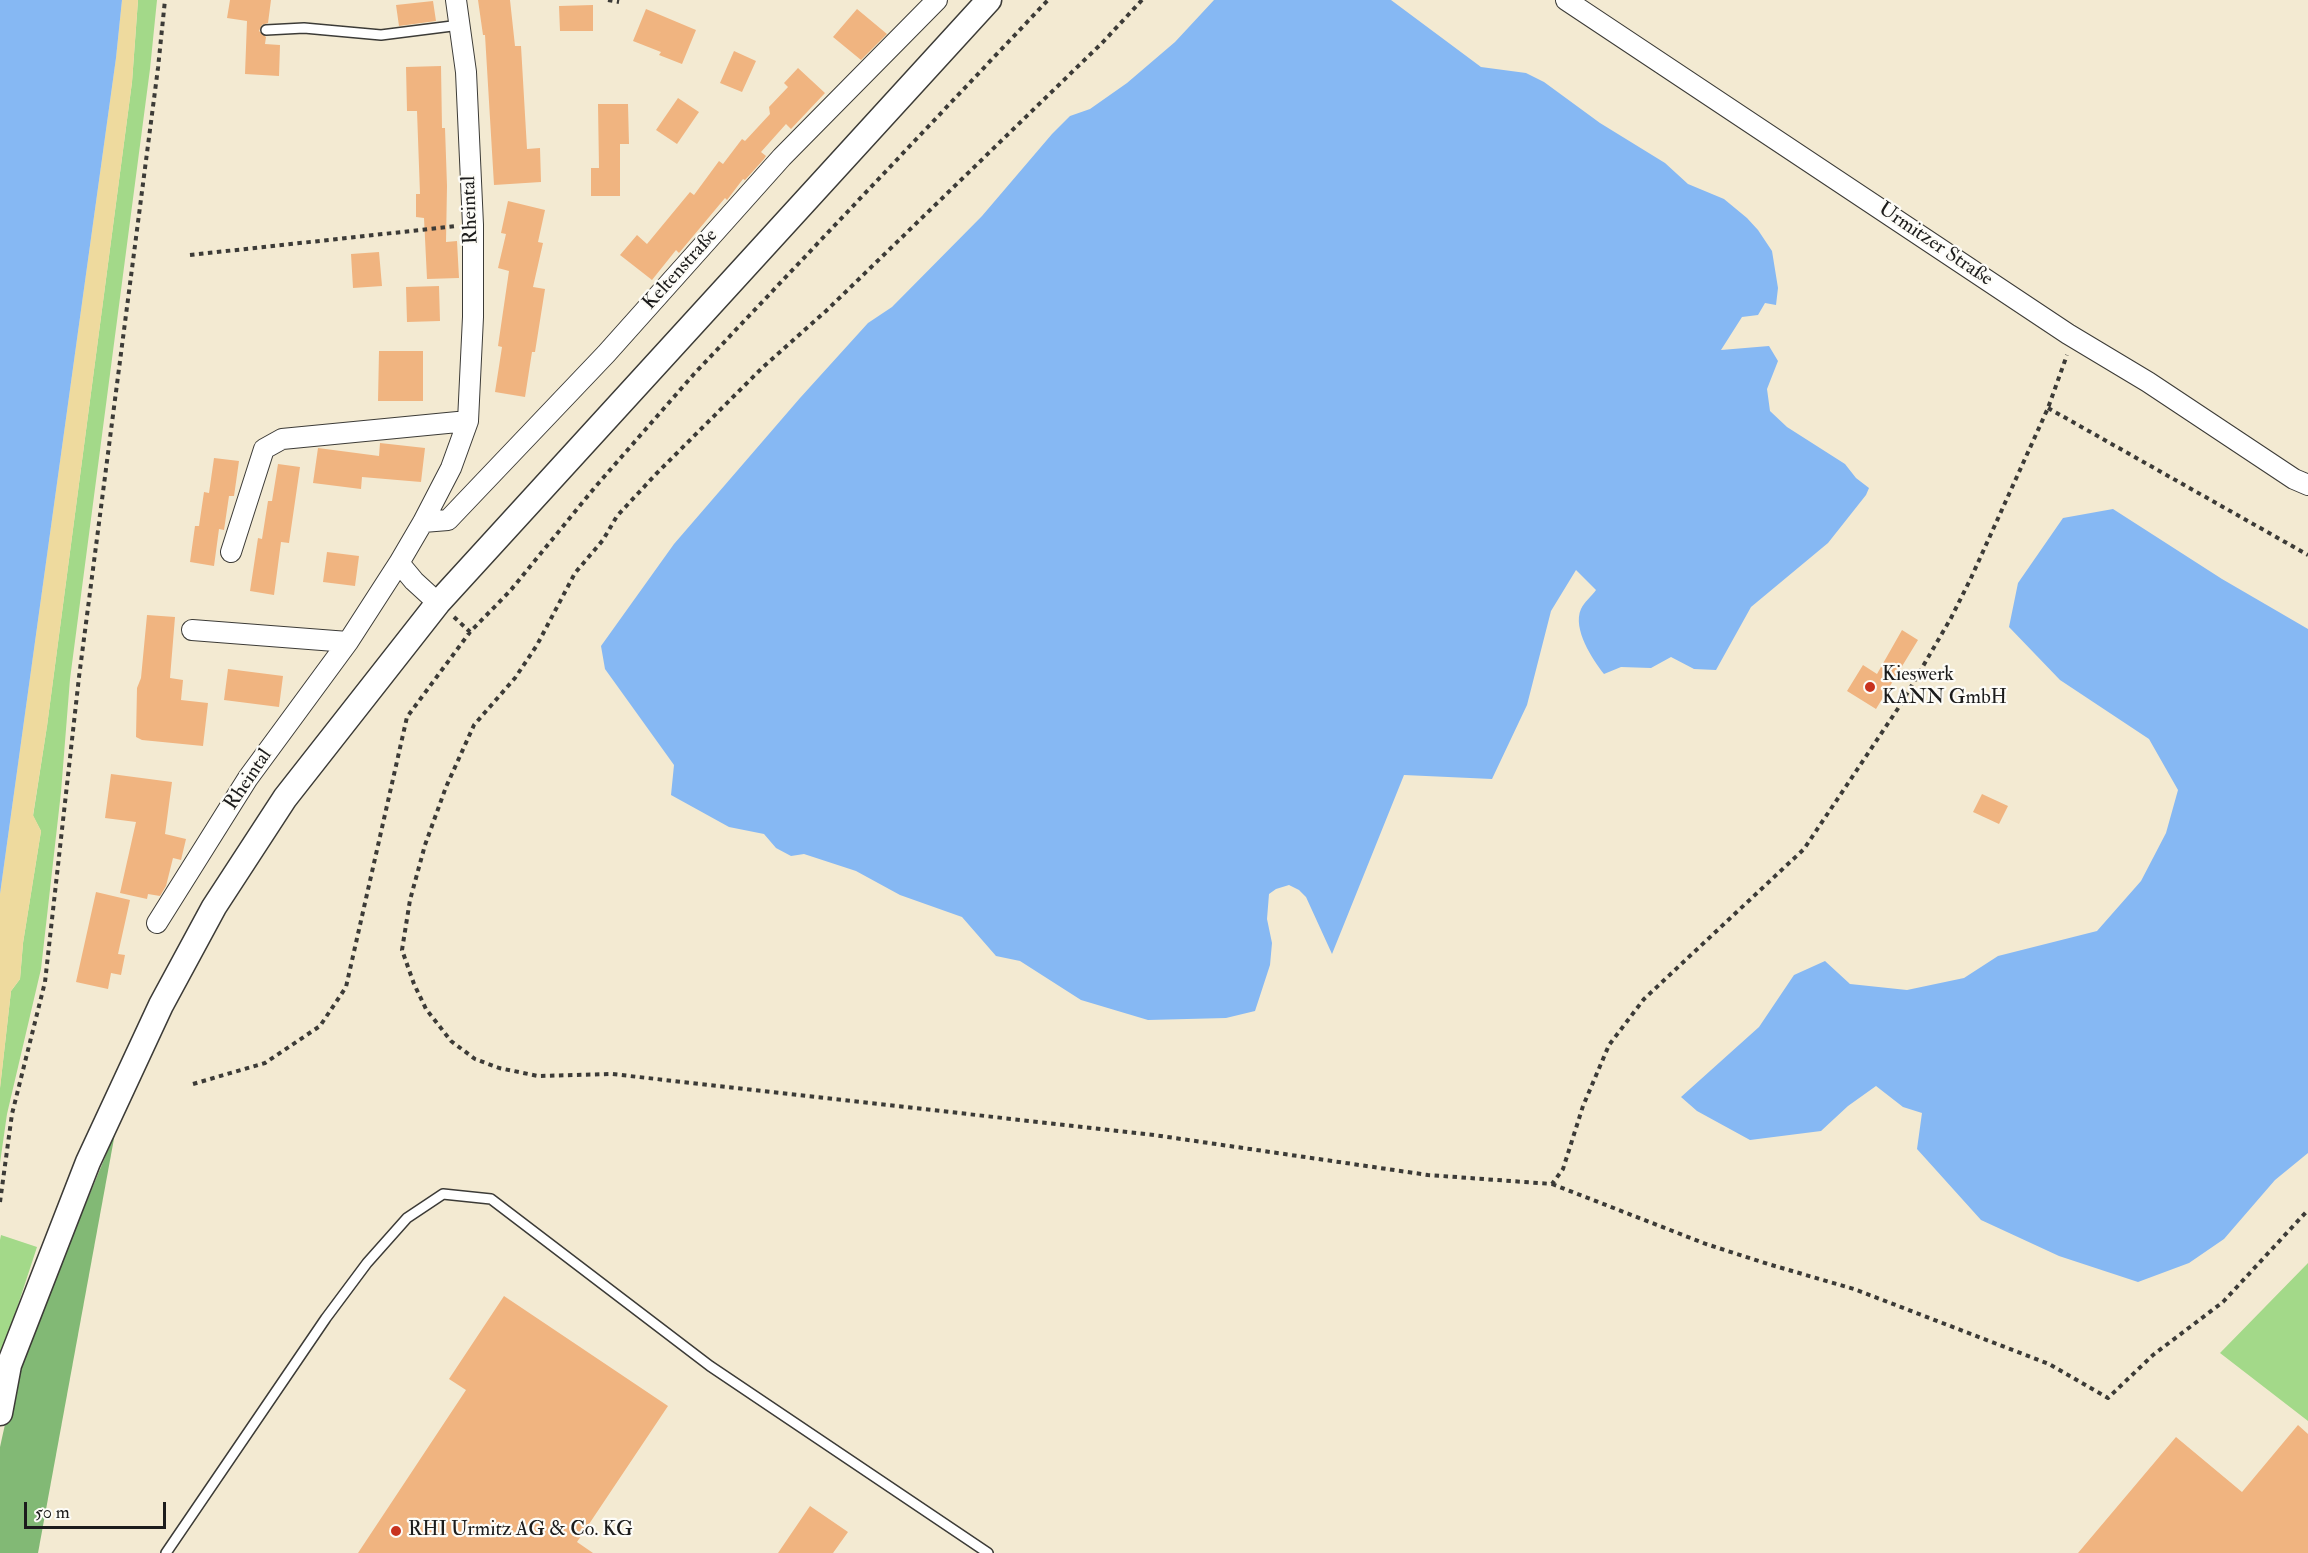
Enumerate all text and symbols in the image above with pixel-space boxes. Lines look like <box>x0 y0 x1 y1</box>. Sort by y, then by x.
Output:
street label: Rheintal <box>458 175 484 245</box>
street label: Urmitzer Straße <box>1873 198 1997 292</box>
street label: Keltenstraße <box>638 225 724 315</box>
place label: Kieswerk KANN GmbH <box>1882 664 2007 711</box>
marker: Kieswerk KANN GmbH <box>1863 680 1877 694</box>
street label: Rheintal <box>220 745 278 815</box>
scale bar <box>27 1490 170 1528</box>
text: 50 m <box>35 1501 70 1524</box>
place label: RHI Urmitz AG & Co. KG <box>408 1519 633 1543</box>
marker: RHI Urmitz AG & Co. KG <box>389 1524 403 1538</box>

